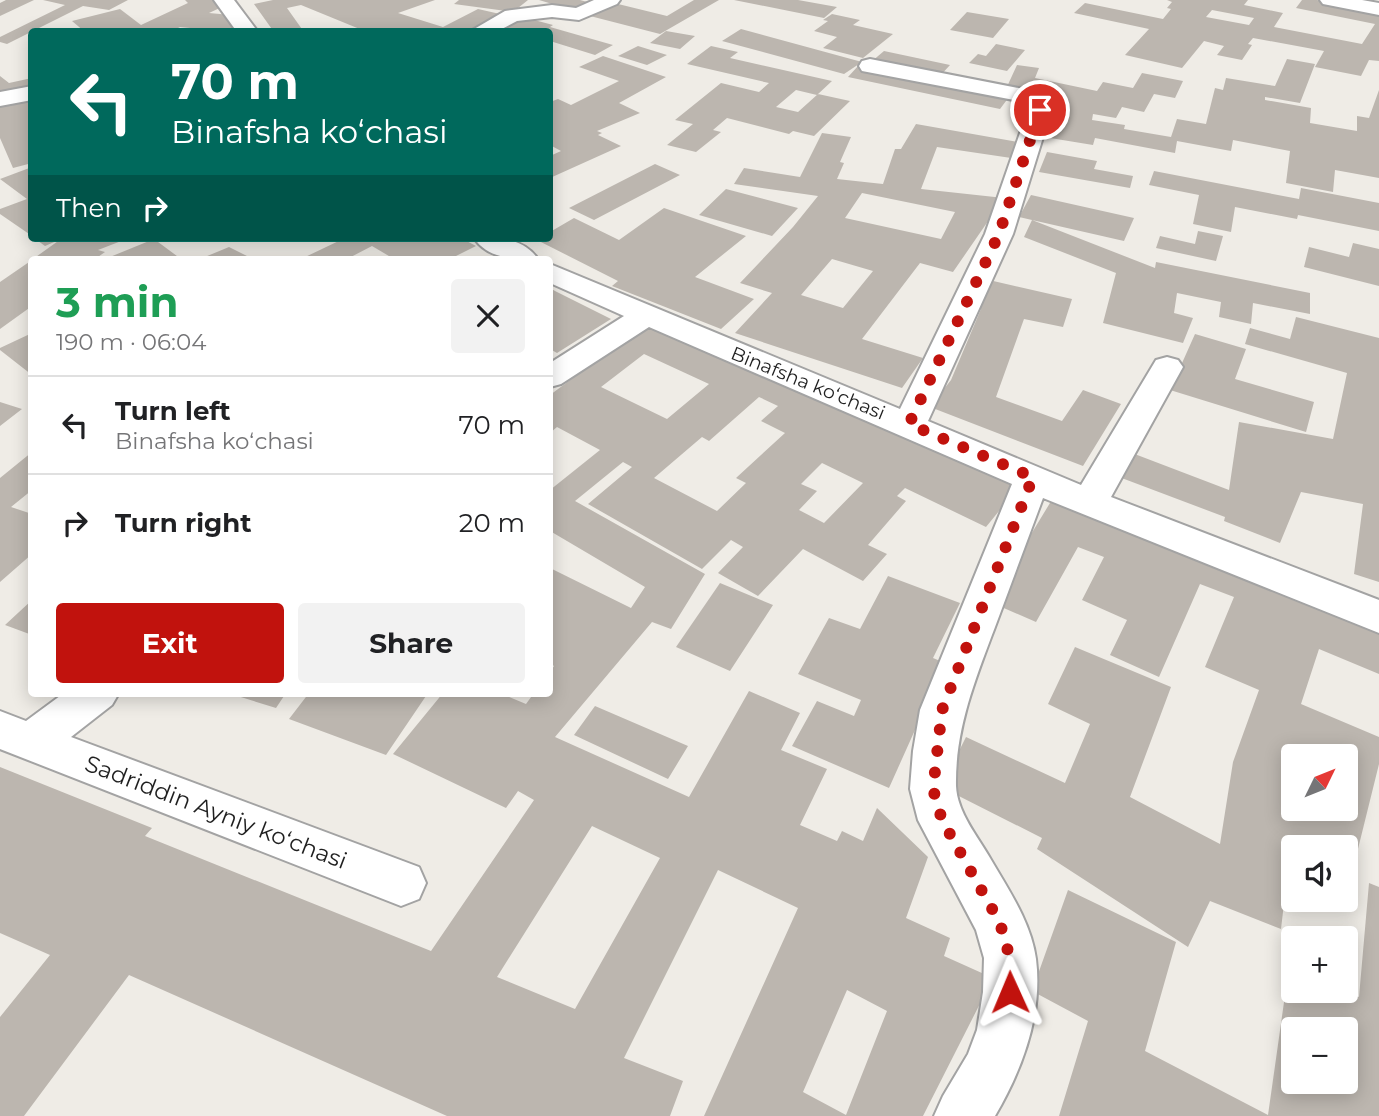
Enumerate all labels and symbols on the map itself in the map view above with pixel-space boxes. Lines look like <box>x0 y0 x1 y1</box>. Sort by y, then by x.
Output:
pin <box>1010 80 1070 140</box>
street label: Binafsha koʻchasi <box>728 342 888 424</box>
north arrow <box>1281 744 1358 821</box>
street label: Sadriddin Ayniy koʻchasi <box>81 749 351 875</box>
position arrow <box>973 955 1047 1029</box>

